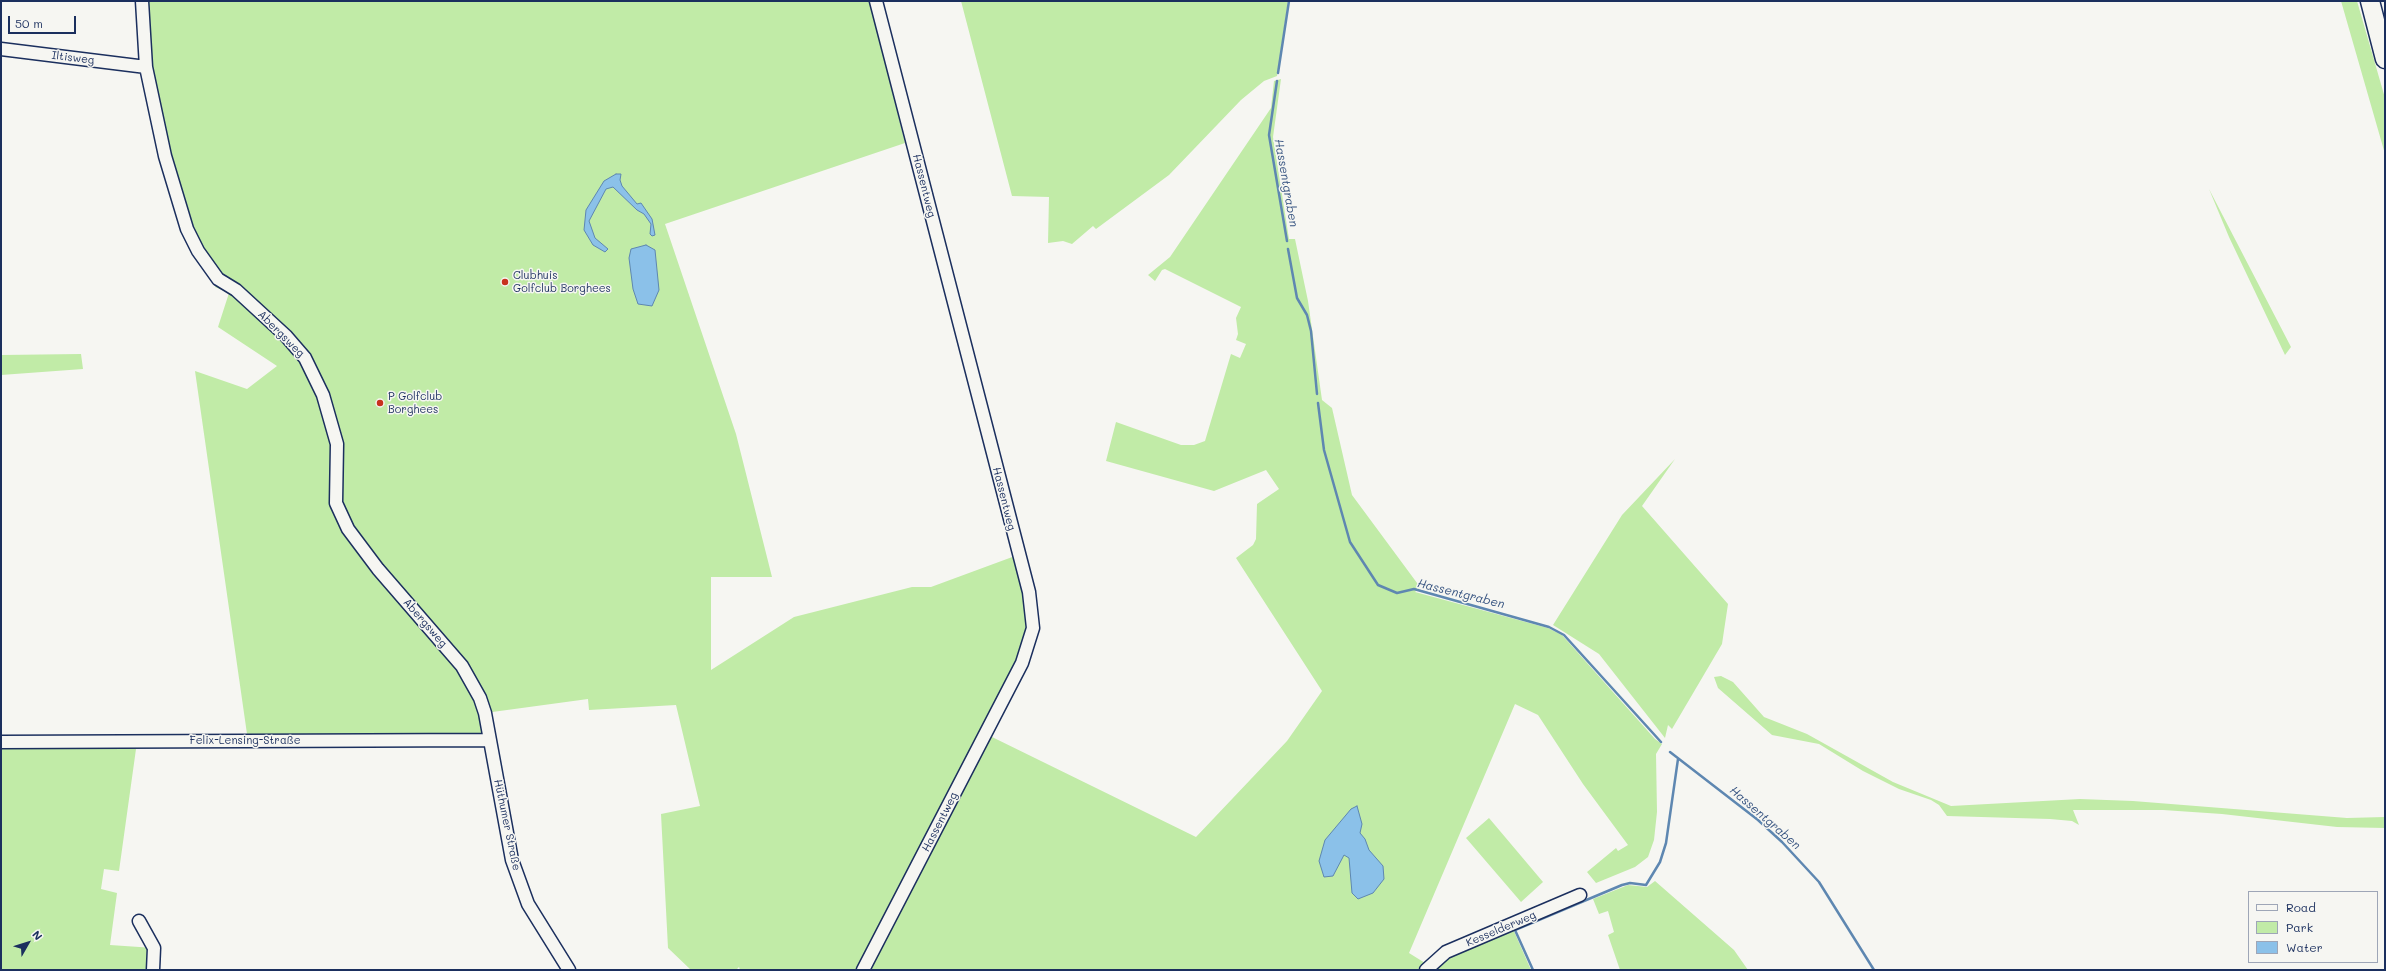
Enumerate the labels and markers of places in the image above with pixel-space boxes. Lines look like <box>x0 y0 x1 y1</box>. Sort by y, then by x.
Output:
place label: Clubhuis Golfclub Borghees <box>513 269 611 295</box>
marker: Clubhuis Golfclub Borghees <box>500 277 510 287</box>
place label: P Golfclub Borghees <box>388 390 442 416</box>
marker: P Golfclub Borghees <box>375 398 385 408</box>

